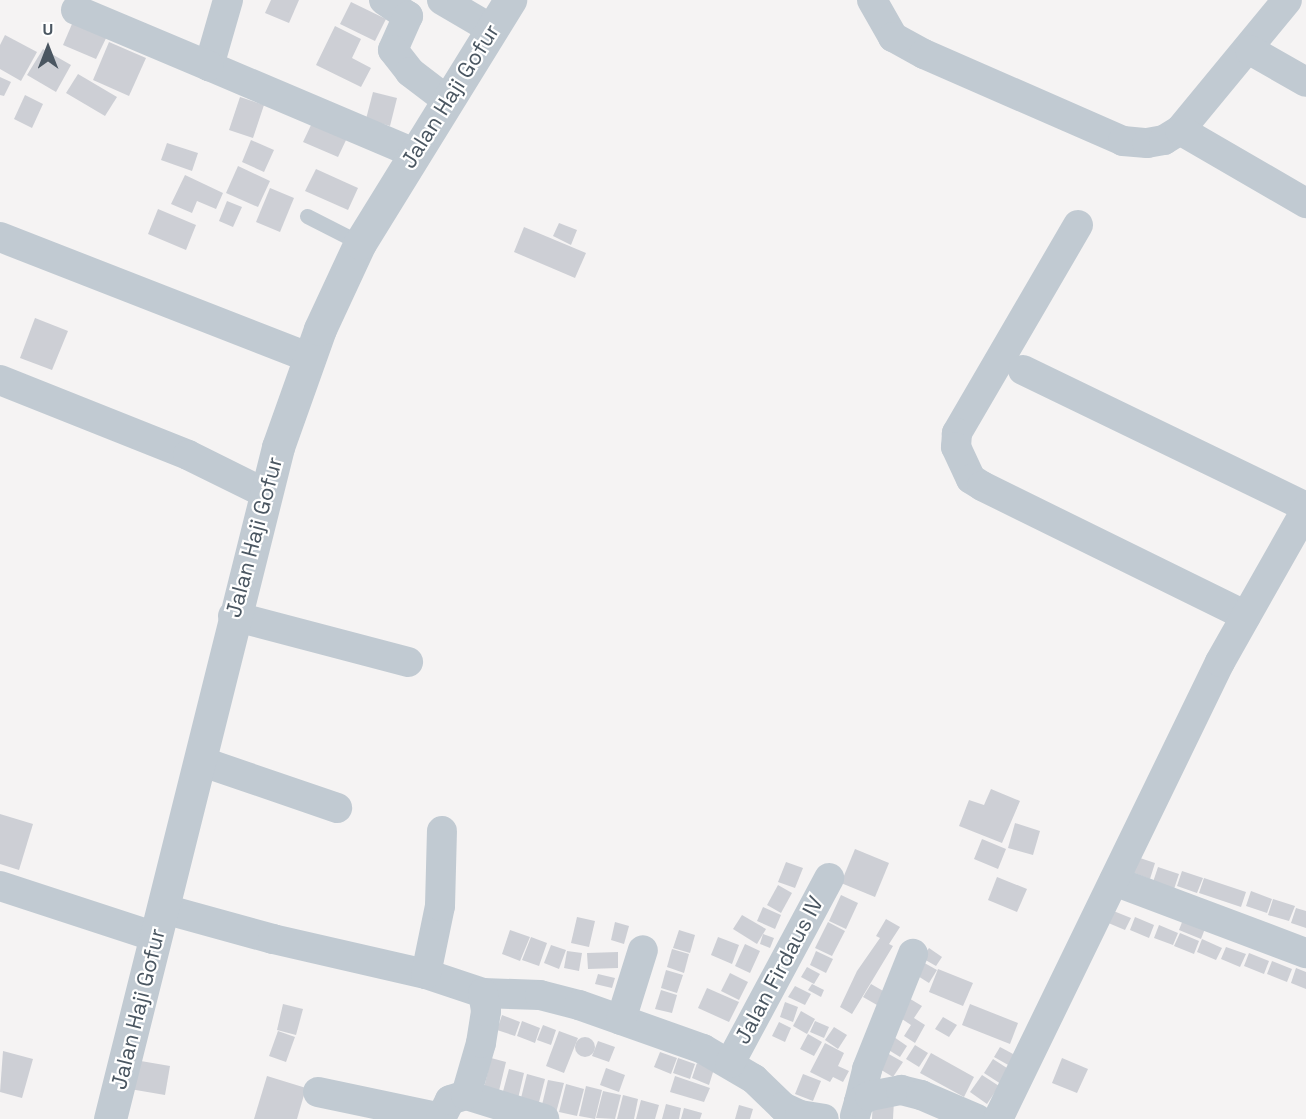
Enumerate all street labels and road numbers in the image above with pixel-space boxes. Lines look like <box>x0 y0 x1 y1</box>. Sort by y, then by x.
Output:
street label: Jalan Haji Gofur <box>395 19 505 173</box>
street label: Jalan Haji Gofur <box>220 454 288 620</box>
street label: Jalan Firdaus IV <box>729 892 829 1048</box>
street label: Jalan Haji Gofur <box>105 926 171 1092</box>

